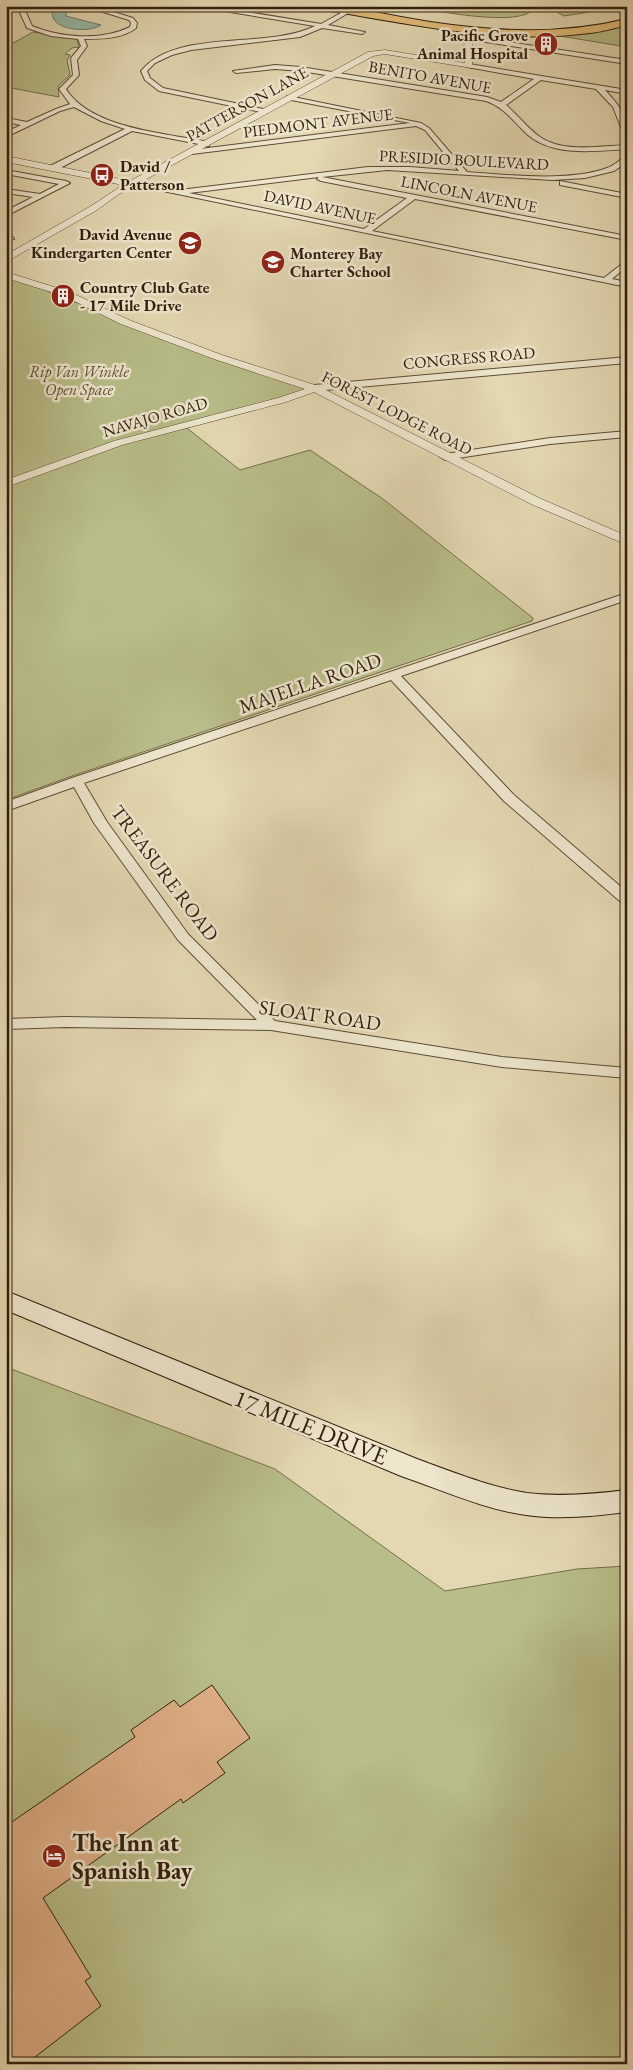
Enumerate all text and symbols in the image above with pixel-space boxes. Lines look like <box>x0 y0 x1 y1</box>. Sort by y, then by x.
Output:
place label: Pacific Grove Animal Hospital <box>416 25 528 64</box>
building icon: Pacific Grove Animal Hospital <box>533 31 559 57</box>
street label: BENITO AVENUE <box>367 56 493 98</box>
street label: PATTERSON LANE <box>182 62 312 146</box>
street label: PIEDMONT AVENUE <box>242 103 394 143</box>
street label: PRESIDIO BOULEVARD <box>379 145 549 175</box>
place label: David / Patterson <box>120 156 184 195</box>
bus stop icon: David / Patterson <box>89 162 115 188</box>
street label: LINCOLN AVENUE <box>399 170 539 218</box>
street label: DAVID AVENUE <box>262 185 378 229</box>
place label: David Avenue Kindergarten Center <box>31 224 172 263</box>
school or university icon: David Avenue Kindergarten Center <box>177 230 203 256</box>
place label: Monterey Bay Charter School <box>290 243 391 282</box>
school or university icon: Monterey Bay Charter School <box>260 249 286 275</box>
place label: Country Club Gate - 17 Mile Drive <box>80 277 210 316</box>
building icon: Country Club Gate - 17 Mile Drive <box>50 283 76 309</box>
street label: CONGRESS ROAD <box>402 342 536 374</box>
park label: Rip Van Winkle Open Space <box>29 361 130 400</box>
street label: FOREST LODGE ROAD <box>318 366 476 460</box>
street label: NAVAJO ROAD <box>100 392 210 442</box>
street label: MAJELLA ROAD <box>235 646 385 720</box>
street label: TREASURE ROAD <box>105 800 225 946</box>
street label: SLOAT ROAD <box>257 994 383 1036</box>
street label: 17 MILE DRIVE <box>230 1382 392 1472</box>
place label: The Inn at Spanish Bay <box>72 1827 193 1887</box>
hotel icon: The Inn at Spanish Bay <box>41 1843 67 1869</box>

